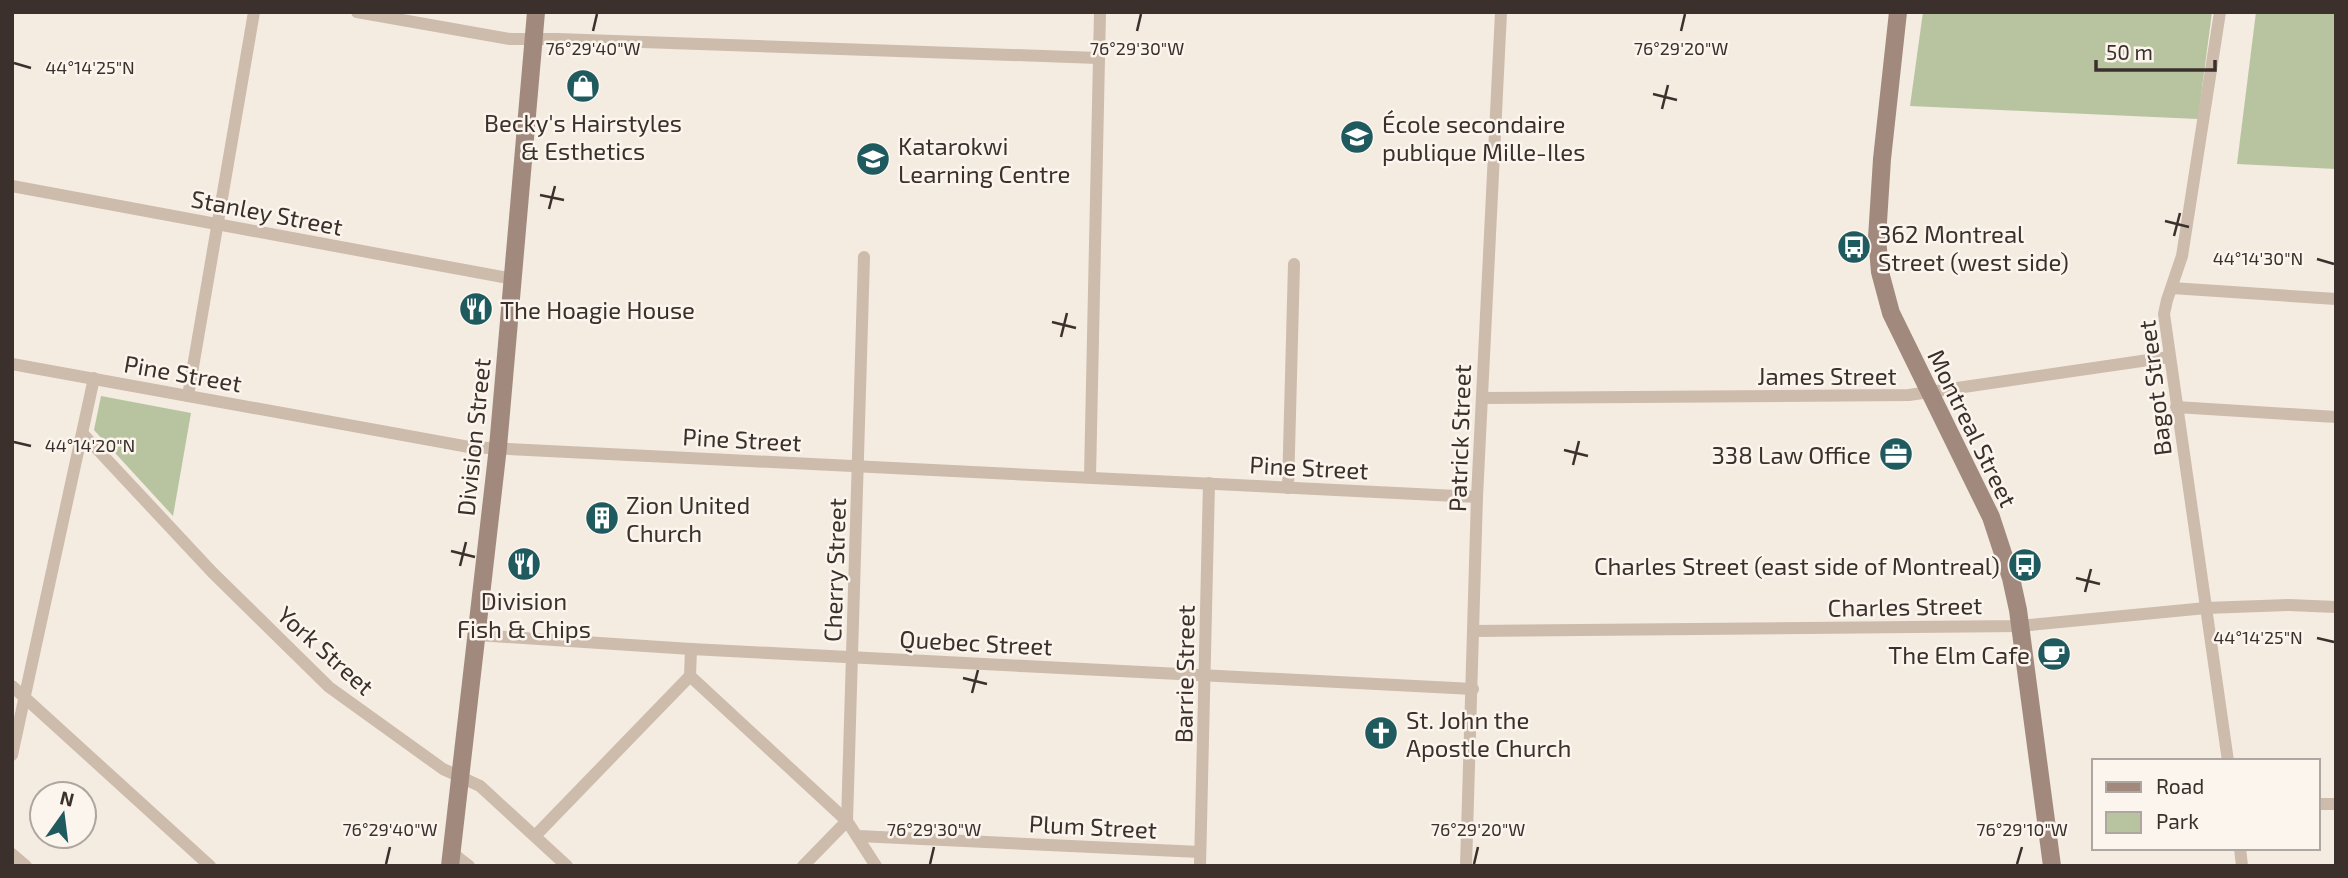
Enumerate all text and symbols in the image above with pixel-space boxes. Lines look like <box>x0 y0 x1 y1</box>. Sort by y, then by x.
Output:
scale bar <box>2096 28 2215 72</box>
text: 76°29'40"W <box>545 37 641 59</box>
text: 76°29'30"W <box>1090 37 1184 59</box>
text: 76°29'20"W <box>1634 37 1728 59</box>
text: 50 m <box>2106 39 2153 64</box>
text: 44°14'25"N <box>45 56 135 78</box>
shop icon: Becky's Hairstyles & Esthetics <box>564 67 602 105</box>
place label: Becky's Hairstyles & Esthetics <box>484 108 682 165</box>
place label: École secondaire publique Mille-Iles <box>1382 109 1585 166</box>
school or university icon: École secondaire publique Mille-Iles <box>1338 118 1376 156</box>
place label: Katarokwi Learning Centre <box>898 131 1070 188</box>
school or university icon: Katarokwi Learning Centre <box>854 140 892 178</box>
street label: Stanley Street <box>189 183 345 241</box>
place label: 362 Montreal Street (west side) <box>1878 219 2069 276</box>
bus stop icon: 362 Montreal Street (west side) <box>1835 228 1873 266</box>
text: 44°14'30"N <box>2213 247 2303 269</box>
restaurant icon: The Hoagie House <box>457 290 495 328</box>
place label: The Hoagie House <box>500 295 695 324</box>
street label: Bagot Street <box>2131 319 2177 457</box>
street label: Montreal Street <box>1922 344 2024 512</box>
street label: Pine Street <box>122 348 244 398</box>
street label: Division Street <box>450 357 496 517</box>
street label: James Street <box>1757 361 1897 390</box>
street label: Patrick Street <box>1442 364 1476 512</box>
street label: Pine Street <box>682 421 802 457</box>
text: 44°14'20"N <box>45 434 135 456</box>
office icon: 338 Law Office <box>1877 435 1915 473</box>
place label: 338 Law Office <box>1711 440 1871 469</box>
street label: Pine Street <box>1249 449 1369 485</box>
place label: Zion United Church <box>626 490 750 547</box>
street label: Cherry Street <box>817 498 851 642</box>
building icon: Zion United Church <box>583 499 621 537</box>
restaurant icon: Division Fish & Chips <box>505 545 543 583</box>
bus stop icon: Charles Street (east side of Montreal) <box>2006 546 2044 584</box>
place label: Charles Street (east side of Montreal) <box>1594 551 2000 580</box>
place label: Division Fish & Chips <box>457 586 591 643</box>
street label: Charles Street <box>1827 590 1983 622</box>
street label: York Street <box>272 599 380 701</box>
street label: Barrie Street <box>1168 605 1200 743</box>
street label: Quebec Street <box>899 624 1053 660</box>
text: 44°14'25"N <box>2213 626 2303 648</box>
cafe icon: The Elm Cafe <box>2035 635 2073 673</box>
place label: The Elm Cafe <box>1888 640 2030 669</box>
place label: St. John the Apostle Church <box>1406 705 1571 762</box>
church icon: St. John the Apostle Church <box>1362 714 1400 752</box>
legend <box>2092 759 2320 850</box>
text: Road <box>2156 773 2204 798</box>
north arrow <box>28 780 98 850</box>
text: N <box>58 785 77 811</box>
street label: Plum Street <box>1028 808 1158 844</box>
text: Park <box>2156 808 2199 833</box>
text: 76°29'40"W <box>342 818 438 840</box>
text: 76°29'30"W <box>887 818 981 840</box>
text: 76°29'20"W <box>1431 818 1525 840</box>
text: 76°29'10"W <box>1976 818 2068 840</box>

